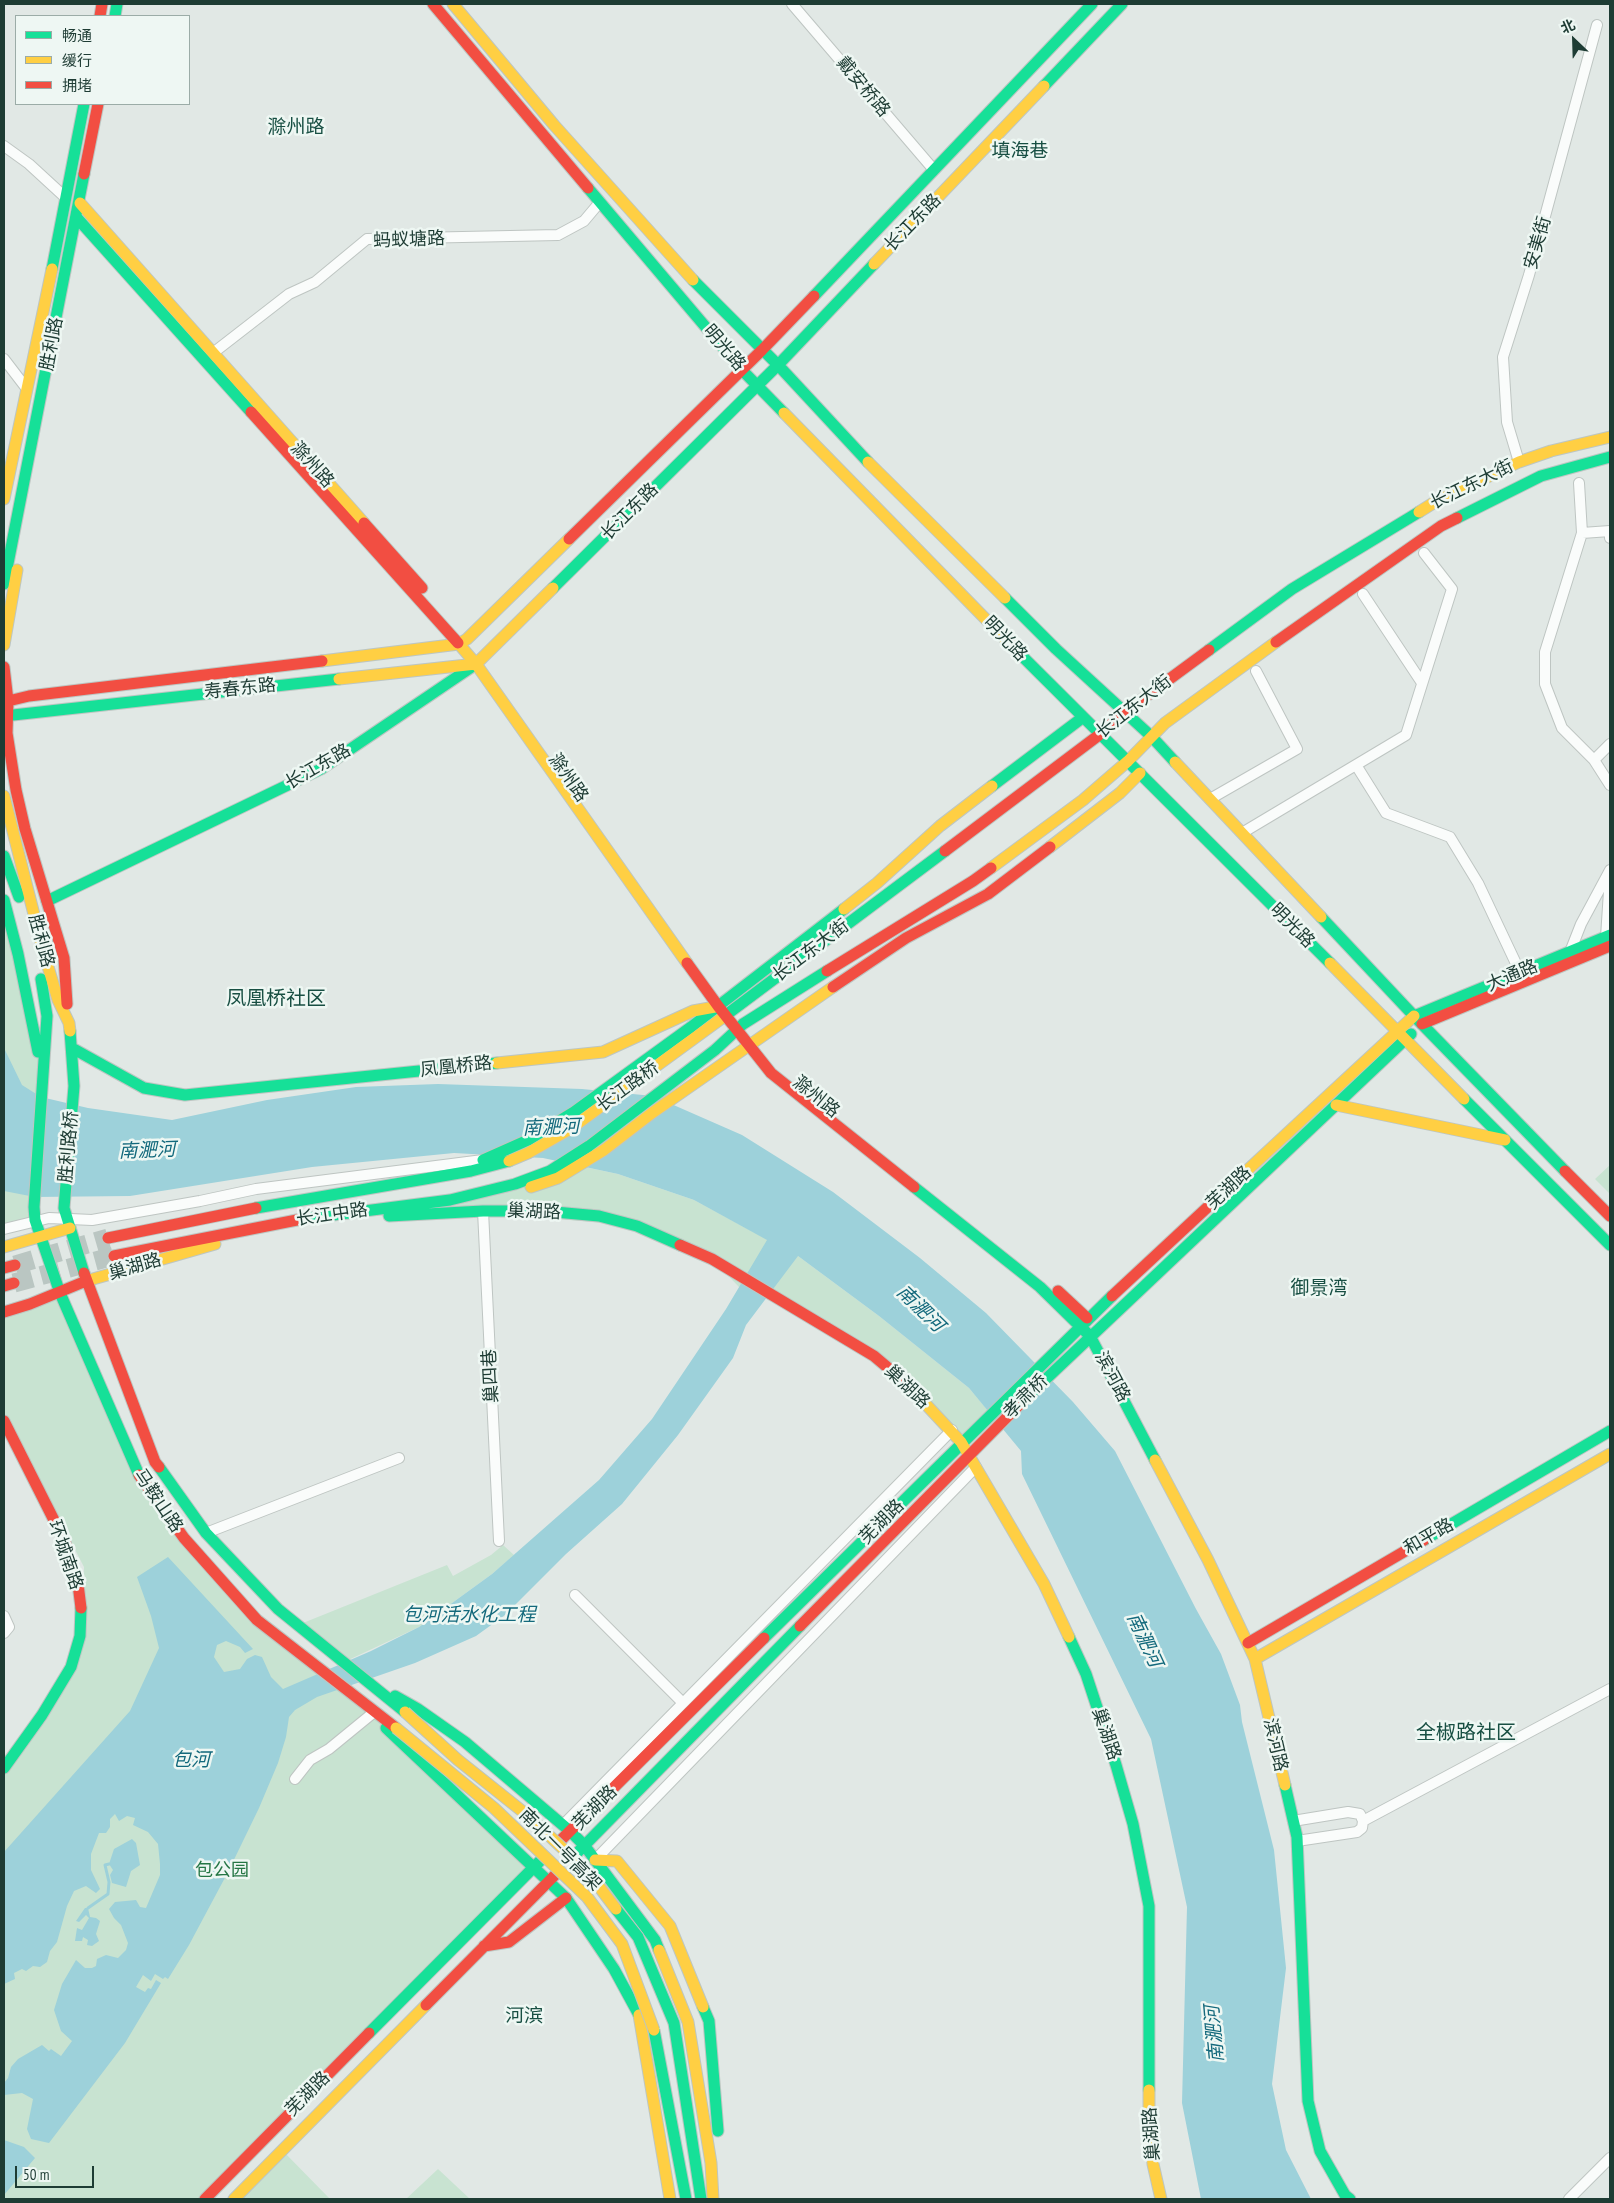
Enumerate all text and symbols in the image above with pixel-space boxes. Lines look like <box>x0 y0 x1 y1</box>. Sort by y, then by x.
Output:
legend <box>15 15 190 105</box>
north arrow <box>1549 15 1599 65</box>
text: 北 <box>1558 15 1578 37</box>
text: 畅通 <box>62 26 92 45</box>
text: 缓行 <box>62 51 92 70</box>
street label: 戴安桥路 <box>832 52 894 122</box>
text: 拥堵 <box>62 76 92 95</box>
district label: 滁州路 <box>268 117 324 139</box>
district label: 填海巷 <box>992 141 1048 163</box>
street label: 长江东路 <box>880 190 946 256</box>
street label: 安美街 <box>1520 214 1556 272</box>
street label: 蚂蚁塘路 <box>373 228 445 252</box>
street label: 胜利路 <box>36 315 68 373</box>
street label: 明光路 <box>698 321 750 375</box>
street label: 滁州路 <box>286 438 338 492</box>
street label: 长江东大街 <box>1427 456 1517 514</box>
street label: 长江东路 <box>597 479 663 545</box>
street label: 明光路 <box>978 612 1032 666</box>
street label: 长江东大街 <box>1092 671 1176 743</box>
street label: 寿春东路 <box>203 674 277 704</box>
street label: 长江东路 <box>281 740 355 794</box>
street label: 滁州路 <box>544 750 592 806</box>
street label: 明光路 <box>1265 899 1319 953</box>
street label: 胜利路 <box>24 912 58 970</box>
street label: 长江东大街 <box>769 915 853 987</box>
street label: 大通路 <box>1483 956 1541 996</box>
district label: 凤凰桥社区 <box>226 987 326 1011</box>
street label: 凤凰桥路 <box>419 1052 493 1082</box>
street label: 长江路桥 <box>593 1057 663 1117</box>
street label: 滁州路 <box>788 1072 844 1122</box>
street label: 胜利路桥 <box>55 1110 83 1184</box>
water label: 南淝河 <box>522 1116 580 1140</box>
water label: 南淝河 <box>118 1139 176 1163</box>
street label: 芜湖路 <box>1202 1162 1256 1214</box>
street label: 长江中路 <box>295 1199 369 1231</box>
street label: 巢湖路 <box>507 1200 561 1224</box>
street label: 巢湖路 <box>106 1249 164 1285</box>
district label: 御景湾 <box>1291 1278 1347 1300</box>
water label: 南淝河 <box>892 1281 948 1337</box>
street label: 巢四巷 <box>479 1348 503 1404</box>
street label: 滨河路 <box>1090 1348 1134 1406</box>
street label: 巢湖路 <box>880 1361 934 1413</box>
street label: 孝肃桥 <box>999 1370 1053 1424</box>
street label: 马鞍山路 <box>129 1465 187 1537</box>
street label: 芜湖路 <box>855 1495 909 1549</box>
street label: 和平路 <box>1400 1514 1458 1560</box>
street label: 环城南路 <box>43 1517 87 1593</box>
water label: 包河活水化工程 <box>403 1605 535 1627</box>
water label: 南淝河 <box>1122 1609 1166 1671</box>
street label: 巢湖路 <box>1087 1705 1125 1763</box>
street label: 滨河路 <box>1258 1716 1292 1774</box>
district label: 全椒路社区 <box>1416 1721 1516 1745</box>
water label: 包河 <box>172 1750 210 1772</box>
street label: 芜湖路 <box>568 1781 622 1835</box>
street label: 南北一号高架 <box>514 1804 606 1896</box>
park label: 包公园 <box>195 1860 249 1882</box>
water label: 南淝河 <box>1201 2005 1229 2063</box>
district label: 河滨 <box>505 2006 543 2028</box>
street label: 芜湖路 <box>281 2067 335 2121</box>
street label: 巢湖路 <box>1139 2106 1165 2162</box>
scale bar <box>18 2156 96 2188</box>
text: 50 m <box>23 2165 49 2184</box>

